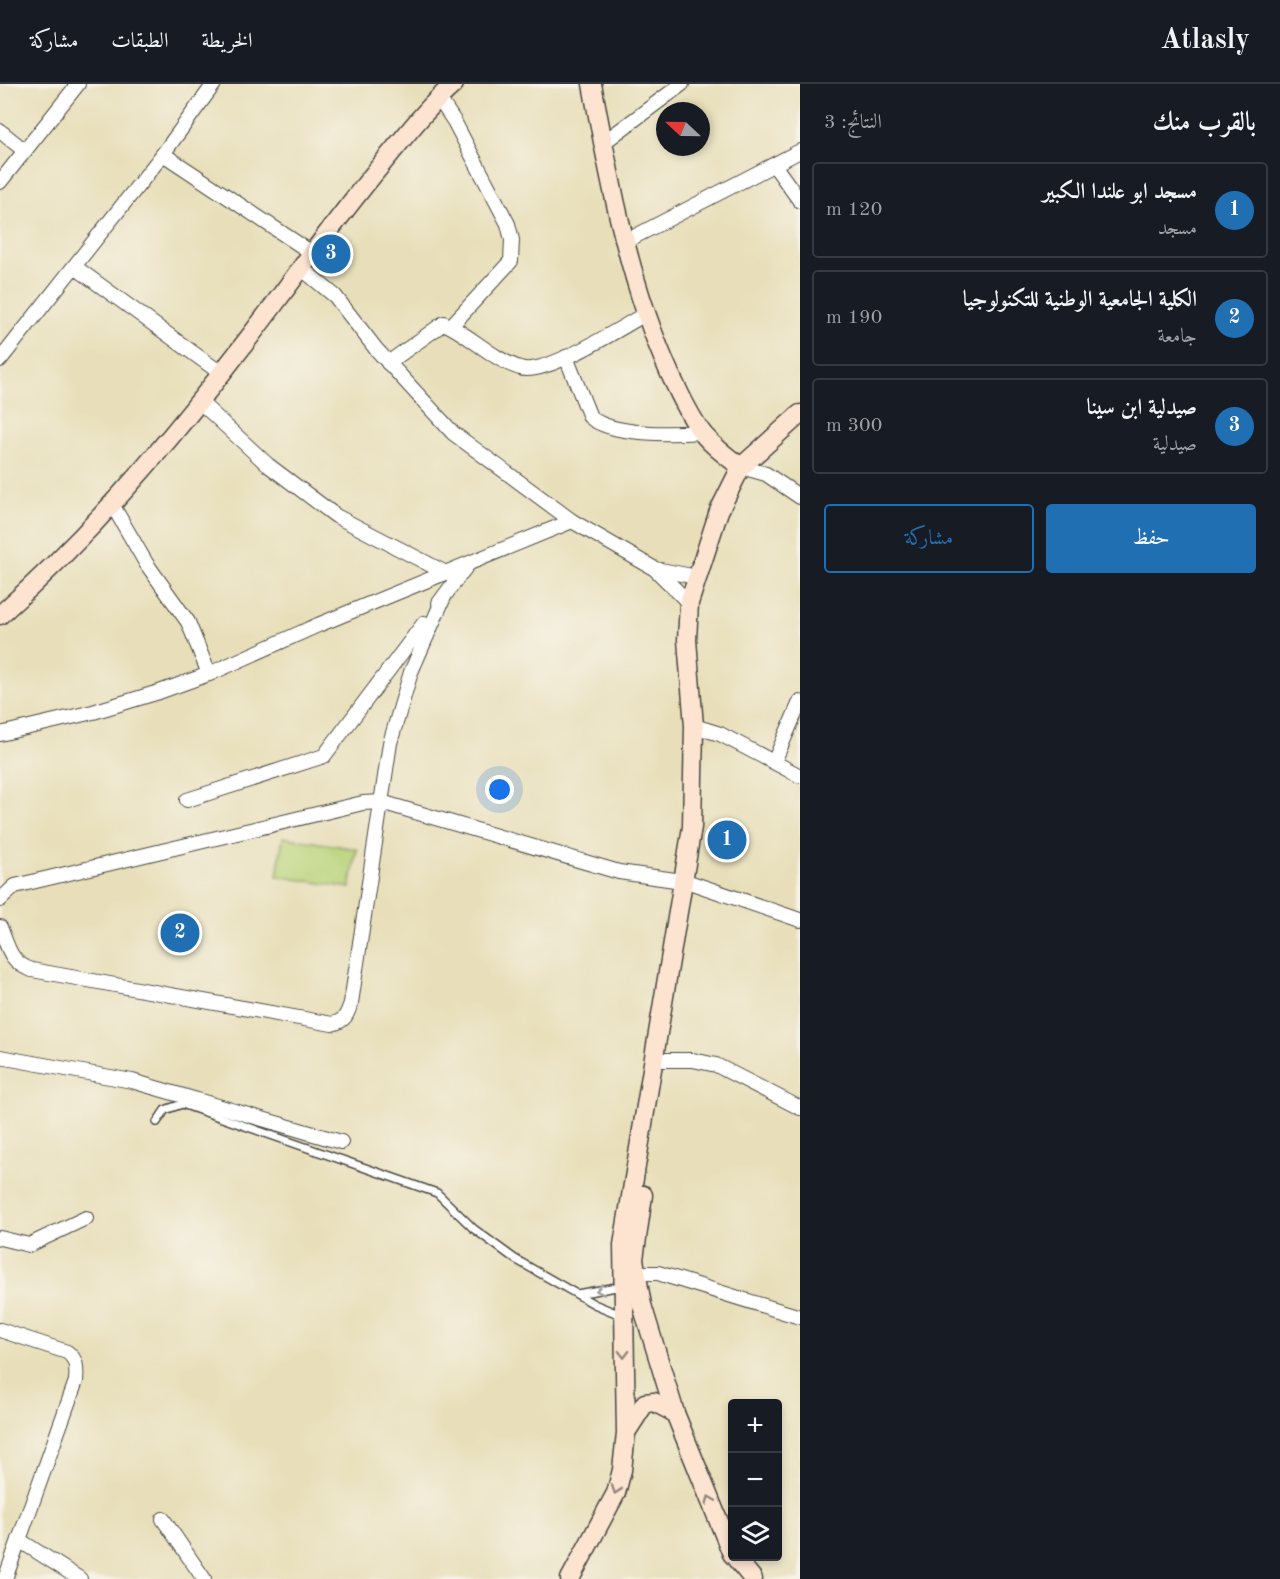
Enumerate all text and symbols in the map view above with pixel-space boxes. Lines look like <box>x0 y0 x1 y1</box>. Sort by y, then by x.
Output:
text: Atlasly <box>1161 27 1250 55</box>
text: مشاركة <box>30 31 78 52</box>
text: الطبقات <box>111 31 168 52</box>
text: الخريطة <box>201 31 253 52</box>
north arrow <box>656 102 710 156</box>
text: بالقرب منك <box>1153 110 1256 136</box>
text: النتائج: 3 <box>824 113 882 133</box>
text: مسجد ابو علندا الكبير <box>1042 181 1197 203</box>
text: 120 m <box>826 200 882 220</box>
text: 1 <box>1229 200 1240 220</box>
text: مسجد <box>1158 219 1197 239</box>
pin: 3 <box>312 232 350 276</box>
text: الكلية الجامعية الوطنية للتكنولوجيا <box>963 289 1197 311</box>
text: 190 m <box>826 308 882 328</box>
text: 2 <box>1229 308 1240 328</box>
text: جامعة <box>1158 327 1197 347</box>
text: صيدلية ابن سينا <box>1086 397 1197 419</box>
text: 300 m <box>826 416 882 436</box>
text: 3 <box>1229 416 1240 436</box>
text: صيدلية <box>1153 435 1197 455</box>
button: مشاركة <box>824 504 1034 573</box>
button: حفظ <box>1046 504 1256 573</box>
your location <box>485 775 514 804</box>
pin: 1 <box>708 818 746 862</box>
pin: 2 <box>160 910 200 956</box>
one-way arrow <box>595 1283 605 1296</box>
one-way arrow <box>618 1350 630 1359</box>
map controls <box>728 1399 782 1561</box>
button: + <box>728 1399 782 1453</box>
button: − <box>728 1453 782 1507</box>
one-way arrow <box>611 1484 624 1495</box>
one-way arrow <box>705 1495 717 1506</box>
button: layers <box>728 1507 782 1561</box>

